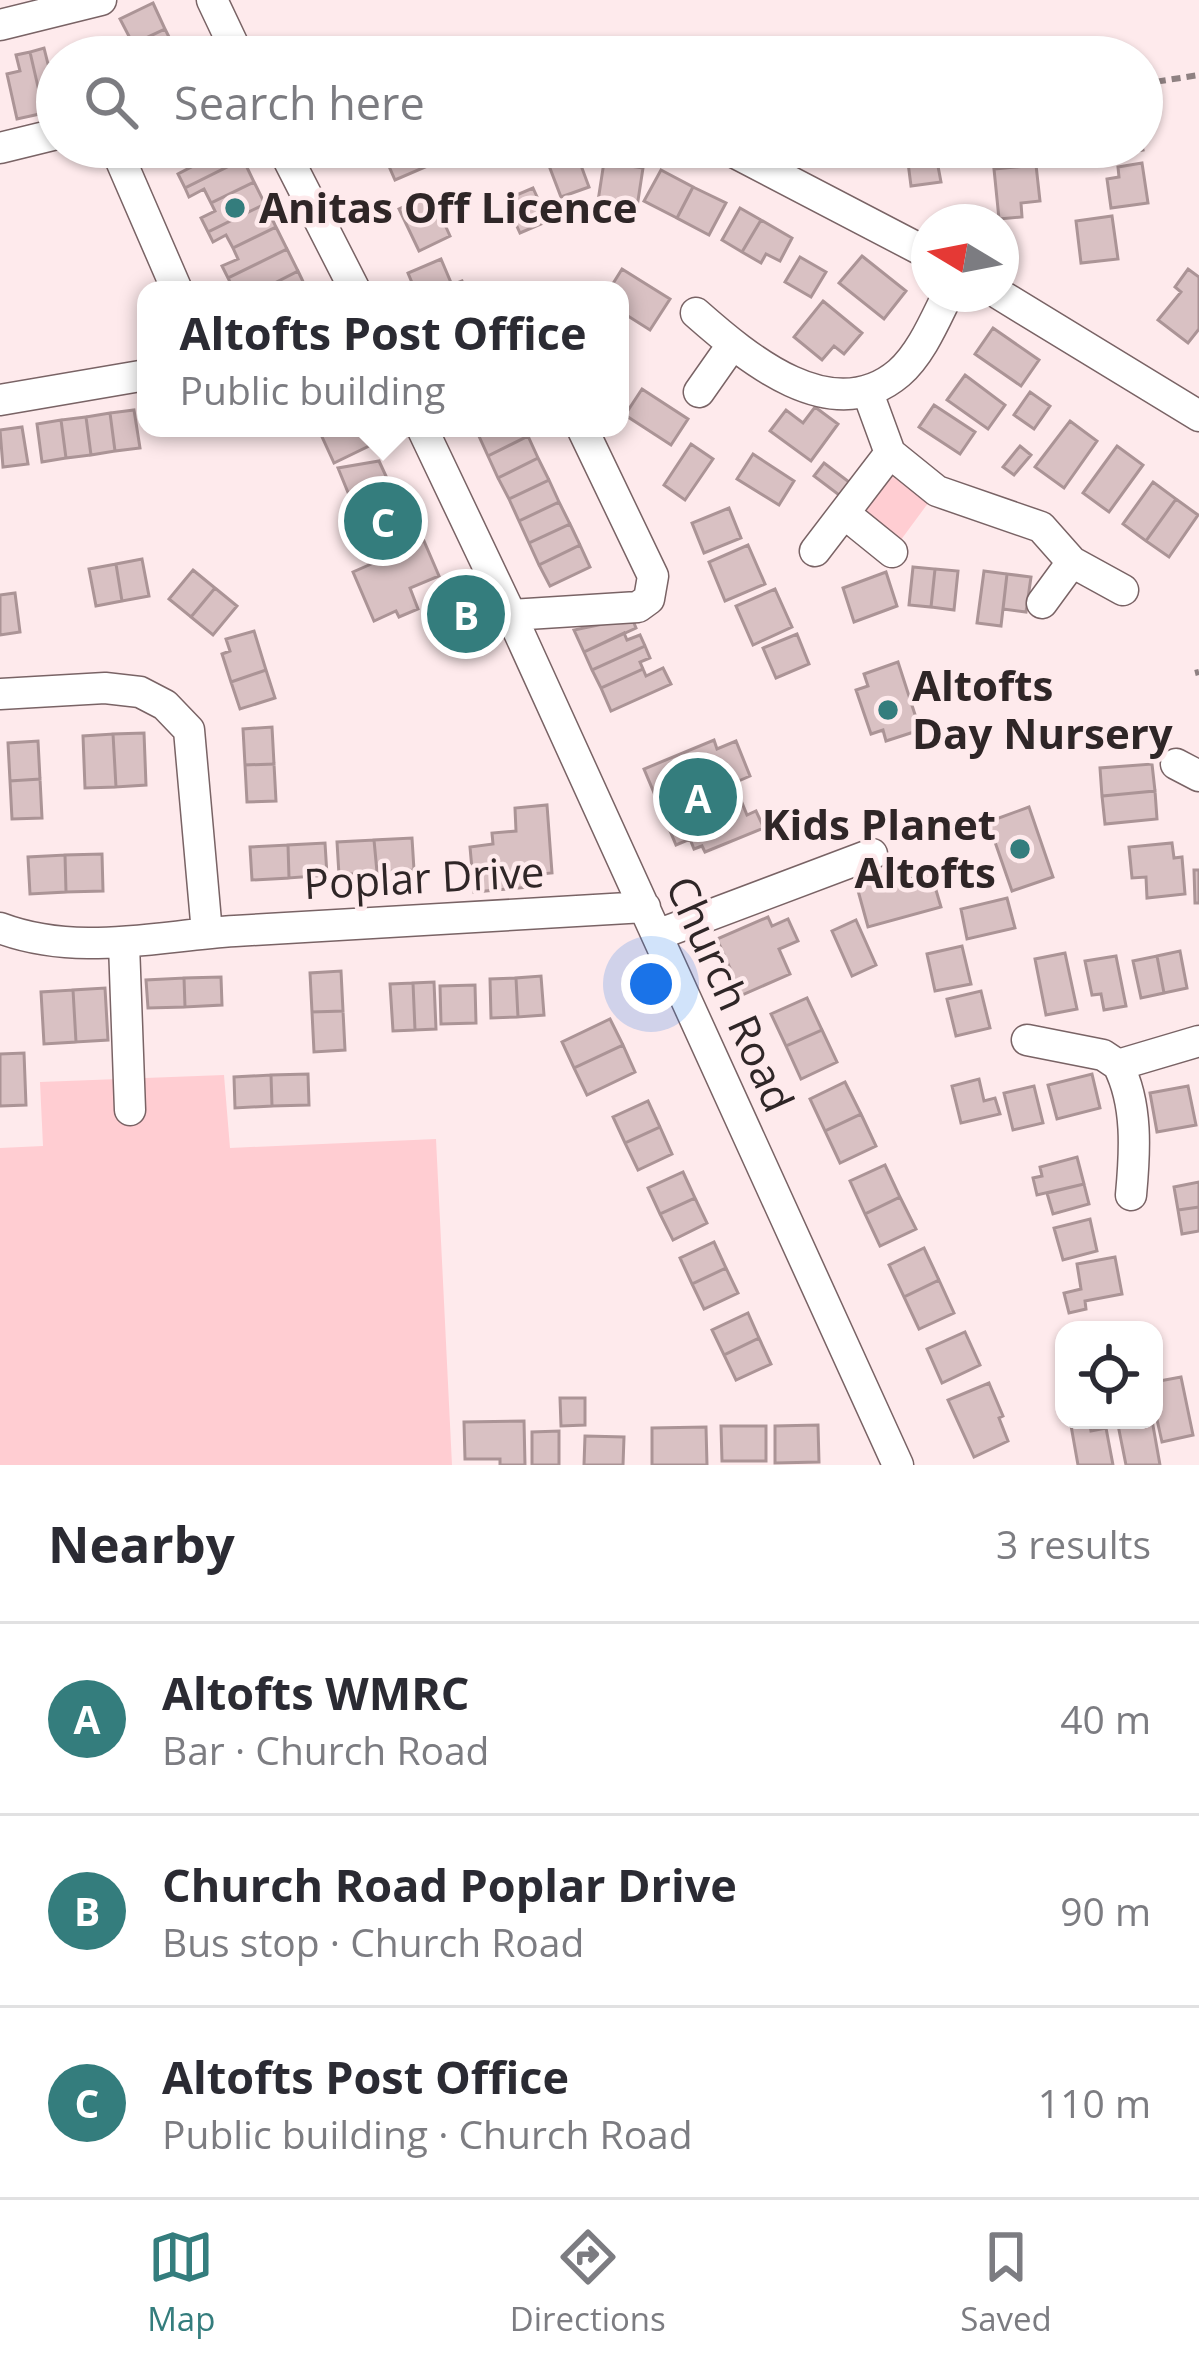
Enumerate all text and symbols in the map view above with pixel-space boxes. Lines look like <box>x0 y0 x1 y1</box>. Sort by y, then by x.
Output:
search box <box>36 36 1163 168</box>
icon: search <box>78 69 144 135</box>
text: Search here <box>174 72 425 133</box>
place label: Anitas Off Licence <box>259 178 638 235</box>
marker: Anitas Off Licence <box>222 195 248 221</box>
north arrow <box>911 204 1019 312</box>
popup <box>137 281 629 437</box>
text: Altofts Post Office <box>180 302 587 363</box>
text: Public building <box>180 363 446 416</box>
pin: C <box>344 476 422 566</box>
pin: B <box>427 569 505 659</box>
place label: Altofts Day Nursery <box>912 656 1173 761</box>
marker: Altofts Day Nursery <box>875 697 901 723</box>
pin: A <box>659 752 737 842</box>
place label: Kids Planet Altofts <box>762 795 996 900</box>
marker: Kids Planet Altofts <box>1007 836 1033 862</box>
street label: Poplar Drive <box>302 842 546 911</box>
street label: Church Road <box>654 867 809 1120</box>
your location <box>621 954 681 1014</box>
map controls <box>1055 1321 1163 1429</box>
button: locate <box>1055 1321 1163 1429</box>
text: Nearby <box>48 1508 235 1578</box>
text: 3 results <box>996 1517 1151 1570</box>
text: Altofts WMRC <box>162 1662 470 1723</box>
text: A <box>74 1692 100 1745</box>
text: 40 m <box>1060 1692 1151 1745</box>
text: Bar · Church Road <box>162 1723 489 1776</box>
text: Church Road Poplar Drive <box>162 1854 737 1915</box>
text: B <box>74 1884 100 1937</box>
text: 90 m <box>1060 1884 1151 1937</box>
text: Bus stop · Church Road <box>162 1915 584 1968</box>
text: Altofts Post Office <box>162 2046 569 2107</box>
text: C <box>75 2076 99 2129</box>
text: 110 m <box>1038 2076 1151 2129</box>
text: Public building · Church Road <box>162 2107 693 2160</box>
tab: Map <box>147 2224 215 2341</box>
tab: Directions <box>510 2224 666 2341</box>
tab: Saved <box>960 2224 1052 2341</box>

